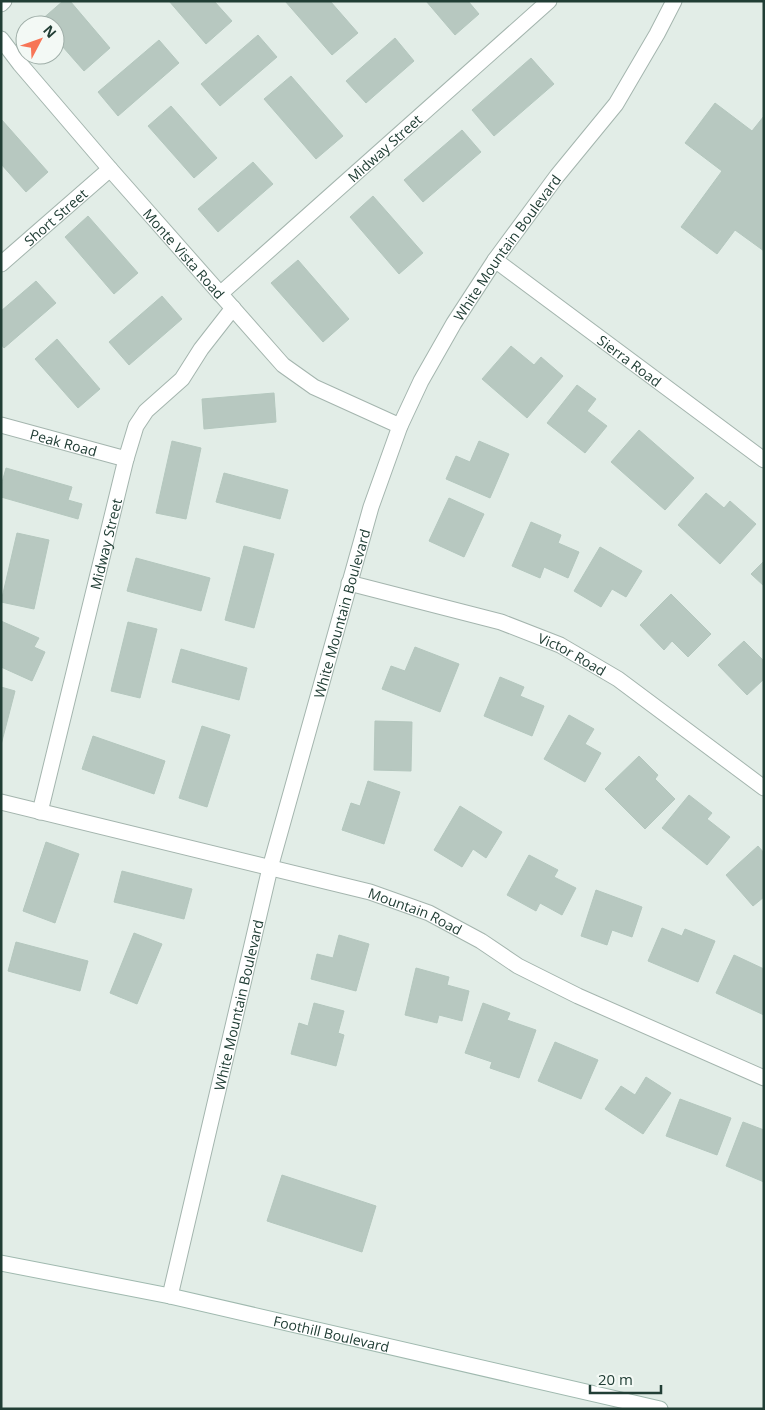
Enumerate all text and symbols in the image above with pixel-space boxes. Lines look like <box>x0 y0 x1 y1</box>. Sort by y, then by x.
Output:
north arrow <box>15 15 65 65</box>
text: N <box>39 21 61 42</box>
street label: Midway Street <box>343 110 425 186</box>
street label: White Mountain Boulevard <box>449 170 565 324</box>
street label: Short Street <box>20 184 91 250</box>
street label: Monte Vista Road <box>139 204 229 302</box>
street label: Sierra Road <box>594 330 666 390</box>
street label: Peak Road <box>28 424 99 460</box>
street label: Midway Street <box>85 496 126 591</box>
street label: White Mountain Boulevard <box>309 527 374 700</box>
street label: Victor Road <box>535 628 610 680</box>
street label: Mountain Road <box>366 883 466 939</box>
street label: White Mountain Boulevard <box>209 918 267 1092</box>
street label: Foothill Boulevard <box>272 1311 391 1356</box>
scale bar <box>590 1362 661 1394</box>
text: 20 m <box>598 1369 633 1389</box>

